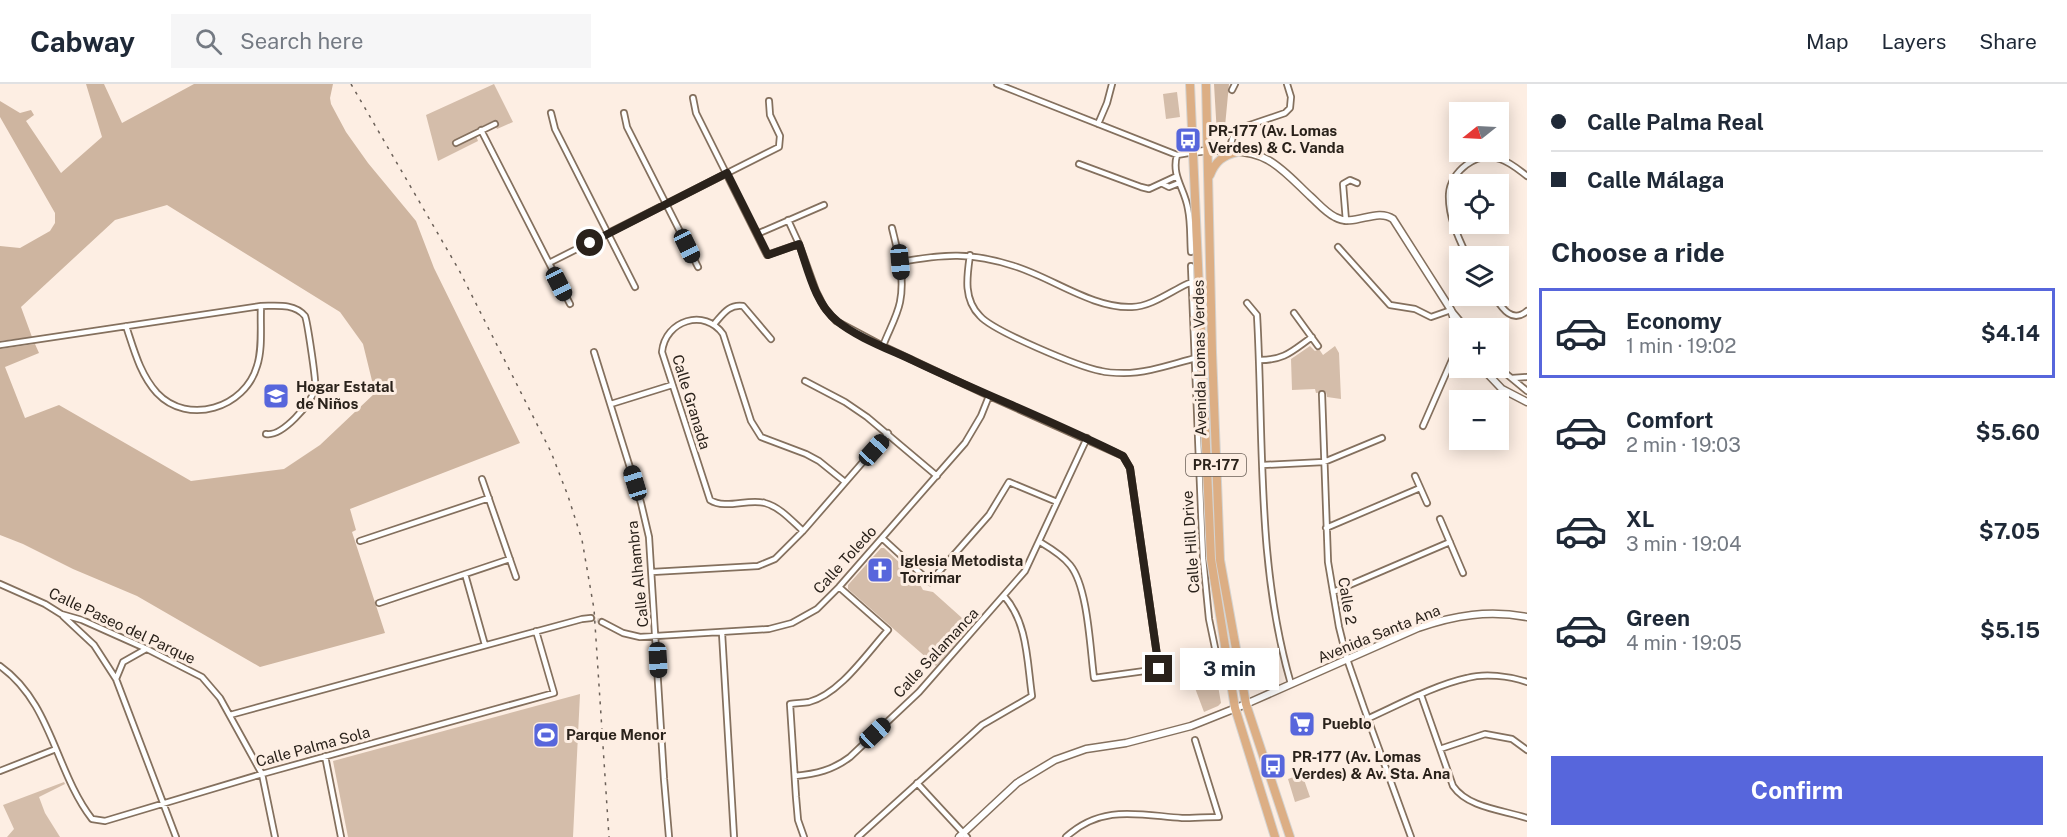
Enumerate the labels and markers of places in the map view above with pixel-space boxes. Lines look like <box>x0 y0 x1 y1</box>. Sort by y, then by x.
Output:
place label: PR-177 (Av. Lomas Verdes) & C. Vanda <box>1208 122 1344 156</box>
bus stop icon: PR-177 (Av. Lomas Verdes) & C. Vanda <box>1173 125 1203 155</box>
place label: Hogar Estatal de Niños <box>296 378 395 412</box>
school or university icon: Hogar Estatal de Niños <box>261 381 291 411</box>
place label: Iglesia Metodista Torrimar <box>900 552 1023 586</box>
church icon: Iglesia Metodista Torrimar <box>865 555 895 585</box>
supermarket icon: Pueblo <box>1287 709 1317 739</box>
place label: Pueblo <box>1322 715 1372 732</box>
sports icon: Parque Menor <box>531 720 561 750</box>
place label: Parque Menor <box>566 726 666 743</box>
place label: PR-177 (Av. Lomas Verdes) & Av. Sta. Ana <box>1292 748 1450 782</box>
bus stop icon: PR-177 (Av. Lomas Verdes) & Av. Sta. Ana <box>1258 751 1288 781</box>

